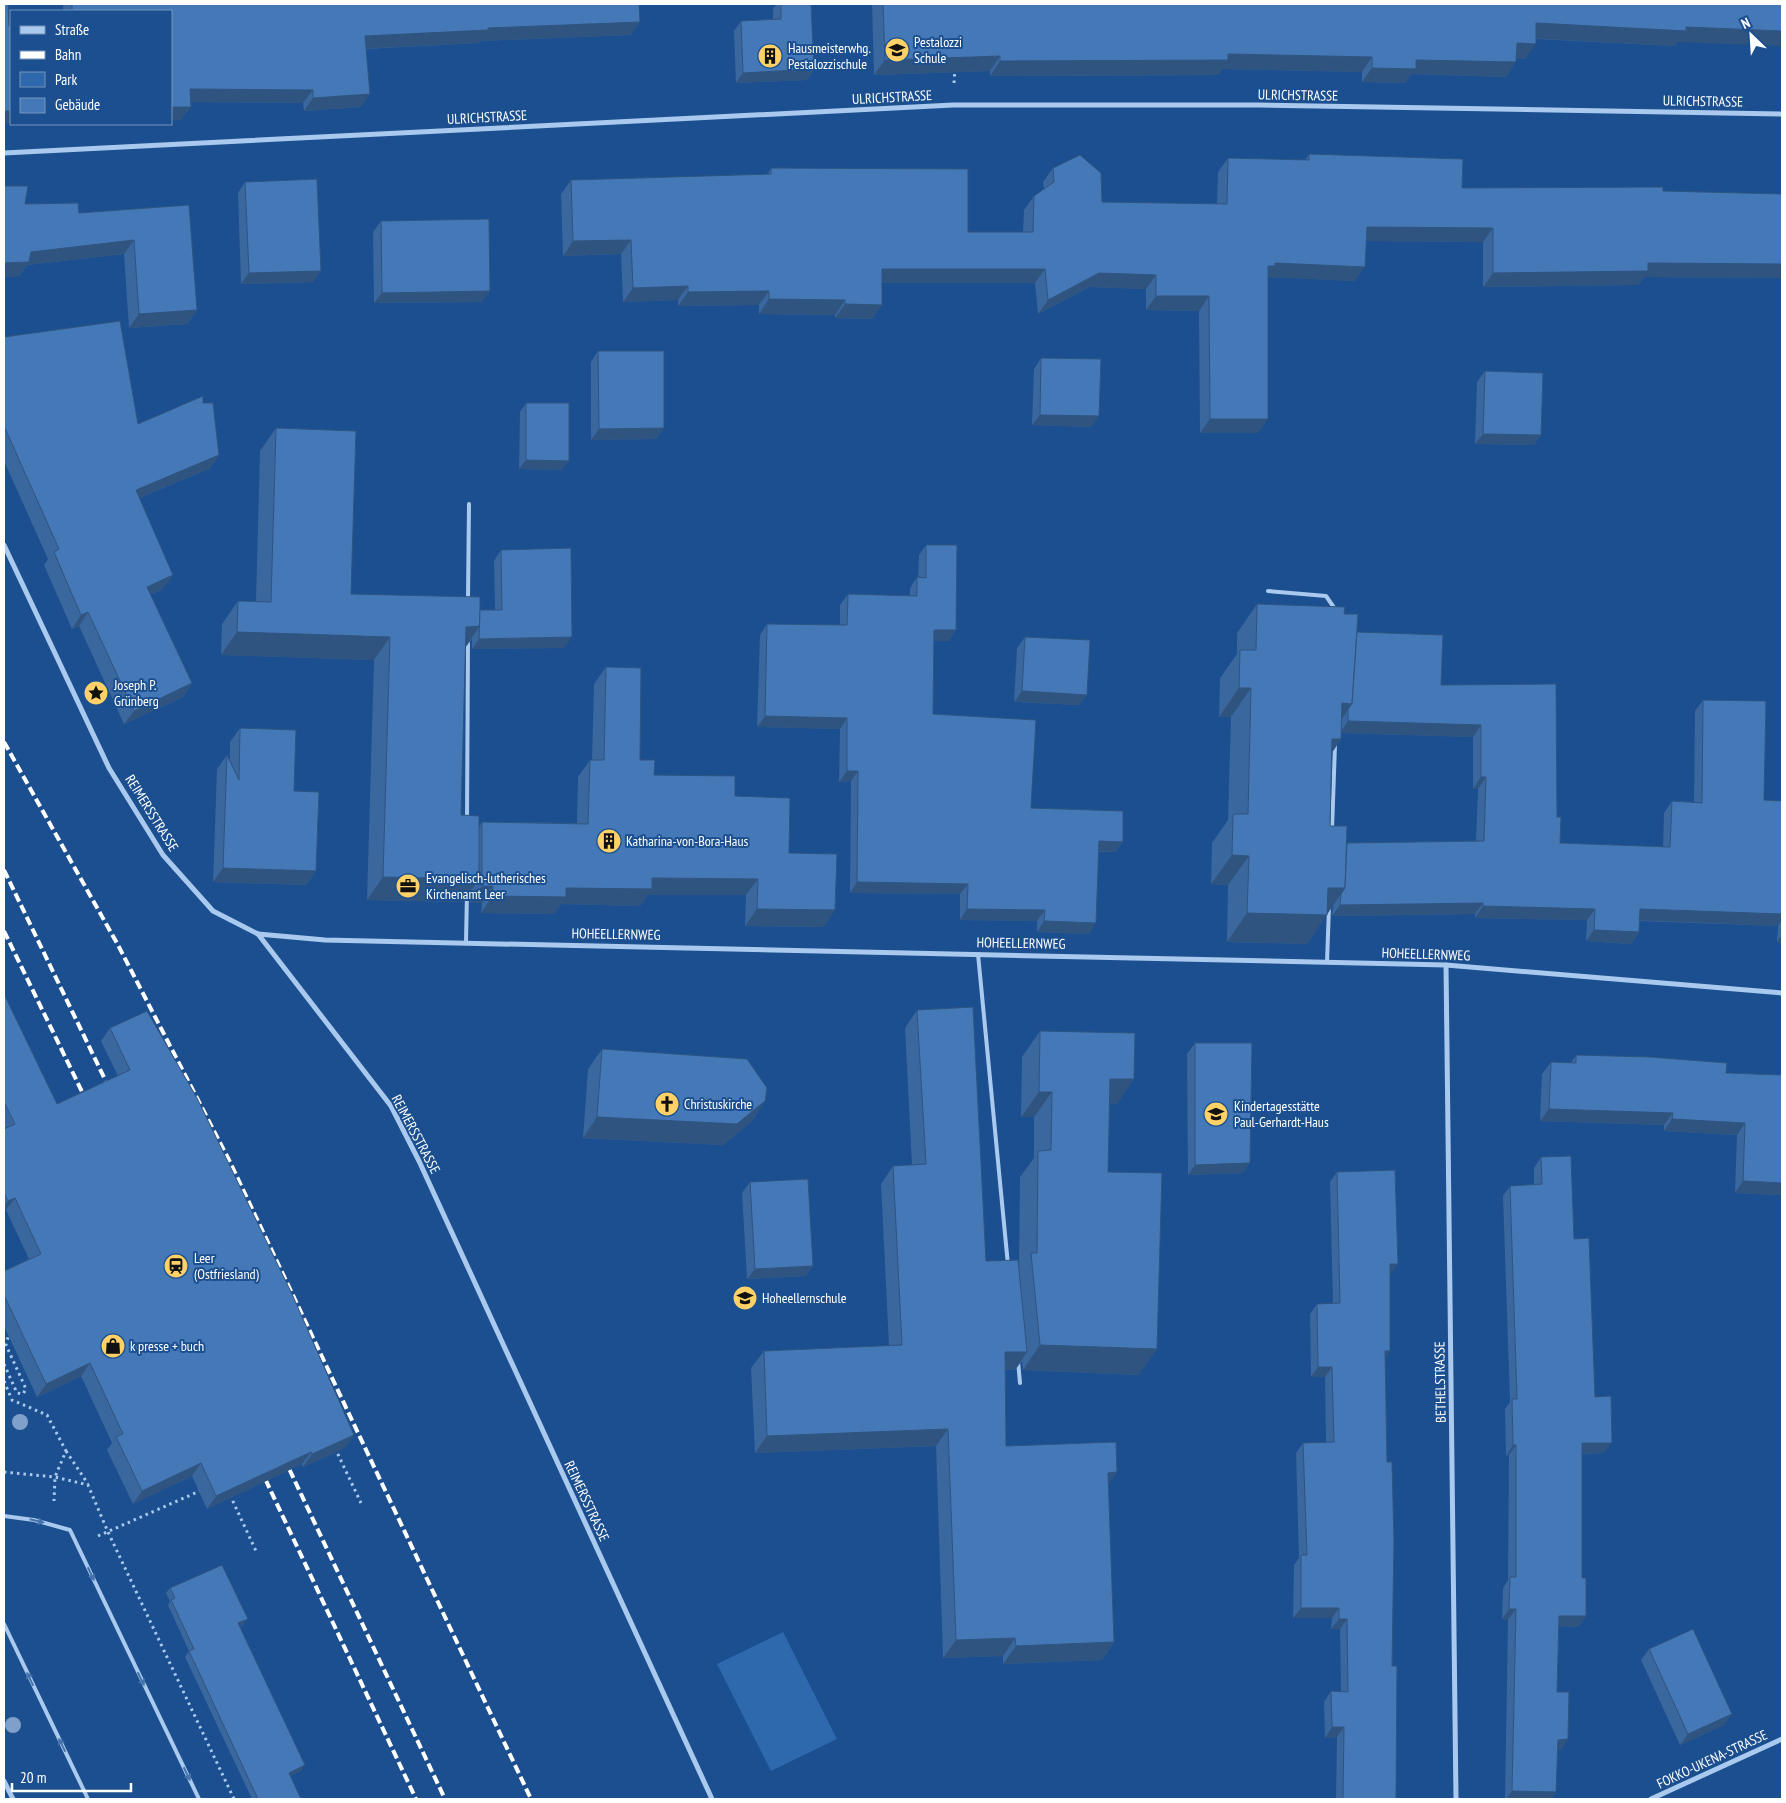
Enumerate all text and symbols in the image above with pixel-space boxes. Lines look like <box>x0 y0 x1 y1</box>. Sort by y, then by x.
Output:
legend <box>10 10 172 125</box>
north arrow <box>1726 10 1776 60</box>
text: N <box>1738 13 1753 33</box>
text: Straße <box>55 20 89 39</box>
place label: Pestalozzi Schule <box>914 33 962 67</box>
school or university icon: Pestalozzi Schule <box>884 37 910 63</box>
place label: Hausmeisterwhg. Pestalozzischule <box>788 39 871 73</box>
building icon: Hausmeisterwhg. Pestalozzischule <box>757 43 783 69</box>
text: Bahn <box>55 45 81 64</box>
text: Park <box>55 70 77 89</box>
street label: ULRICHSTRASSE <box>1258 85 1338 105</box>
street label: ULRICHSTRASSE <box>851 86 933 108</box>
street label: ULRICHSTRASSE <box>1663 91 1743 111</box>
text: Gebäude <box>55 95 100 114</box>
street label: ULRICHSTRASSE <box>446 106 528 128</box>
place label: Joseph P. Grünberg <box>113 676 159 710</box>
place icon: Joseph P. Grünberg <box>83 680 109 706</box>
street label: REIMERSSTRASSE <box>121 771 183 855</box>
building icon: Katharina-von-Bora-Haus <box>596 828 622 854</box>
place label: Katharina-von-Bora-Haus <box>626 832 749 850</box>
place label: Evangelisch-lutherisches Kirchenamt Leer <box>426 869 546 903</box>
office icon: Evangelisch-lutherisches Kirchenamt Leer <box>395 873 421 899</box>
street label: HOHEELLERNWEG <box>571 924 661 944</box>
street label: HOHEELLERNWEG <box>976 933 1066 953</box>
street label: HOHEELLERNWEG <box>1381 943 1471 965</box>
street label: REIMERSSTRASSE <box>388 1091 444 1177</box>
church icon: Christuskirche <box>654 1091 680 1117</box>
place label: Christuskirche <box>684 1095 752 1113</box>
place label: Kindertagesstätte Paul-Gerhardt-Haus <box>1234 1097 1329 1131</box>
school or university icon: Kindertagesstätte Paul-Gerhardt-Haus <box>1203 1101 1229 1127</box>
place label: Leer (Ostfriesland) <box>194 1249 260 1283</box>
station icon: Leer (Ostfriesland) <box>163 1253 189 1279</box>
school or university icon: Hoheellernschule <box>732 1285 758 1311</box>
place label: Hoheellernschule <box>762 1289 847 1307</box>
shop icon: k presse + buch <box>100 1333 126 1359</box>
place label: k presse + buch <box>130 1337 204 1355</box>
street label: BETHELSTRASSE <box>1430 1341 1450 1423</box>
street label: REIMERSSTRASSE <box>560 1458 614 1544</box>
one-way arrow <box>30 1517 45 1525</box>
one-way arrow <box>87 1567 95 1581</box>
one-way arrow <box>137 1671 145 1686</box>
one-way arrow <box>26 1672 34 1686</box>
street label: FOKKO-UKENA-STRASSE <box>1654 1725 1770 1793</box>
one-way arrow <box>57 1738 65 1752</box>
scale bar <box>12 1760 131 1792</box>
one-way arrow <box>183 1767 191 1781</box>
text: 20 m <box>20 1768 46 1787</box>

